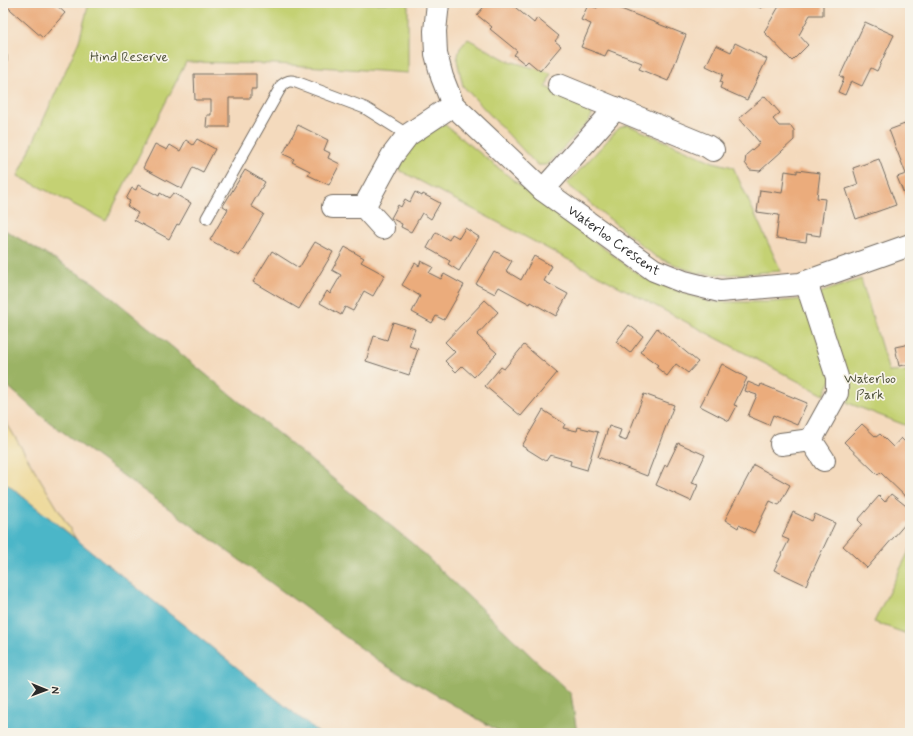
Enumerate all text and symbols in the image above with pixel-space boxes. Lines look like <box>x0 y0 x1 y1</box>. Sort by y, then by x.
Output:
park label: Hind Reserve <box>90 48 169 66</box>
street label: Waterloo Crescent <box>564 201 663 280</box>
park label: Waterloo Park <box>844 370 896 404</box>
north arrow <box>26 670 66 710</box>
text: N <box>48 686 62 694</box>

